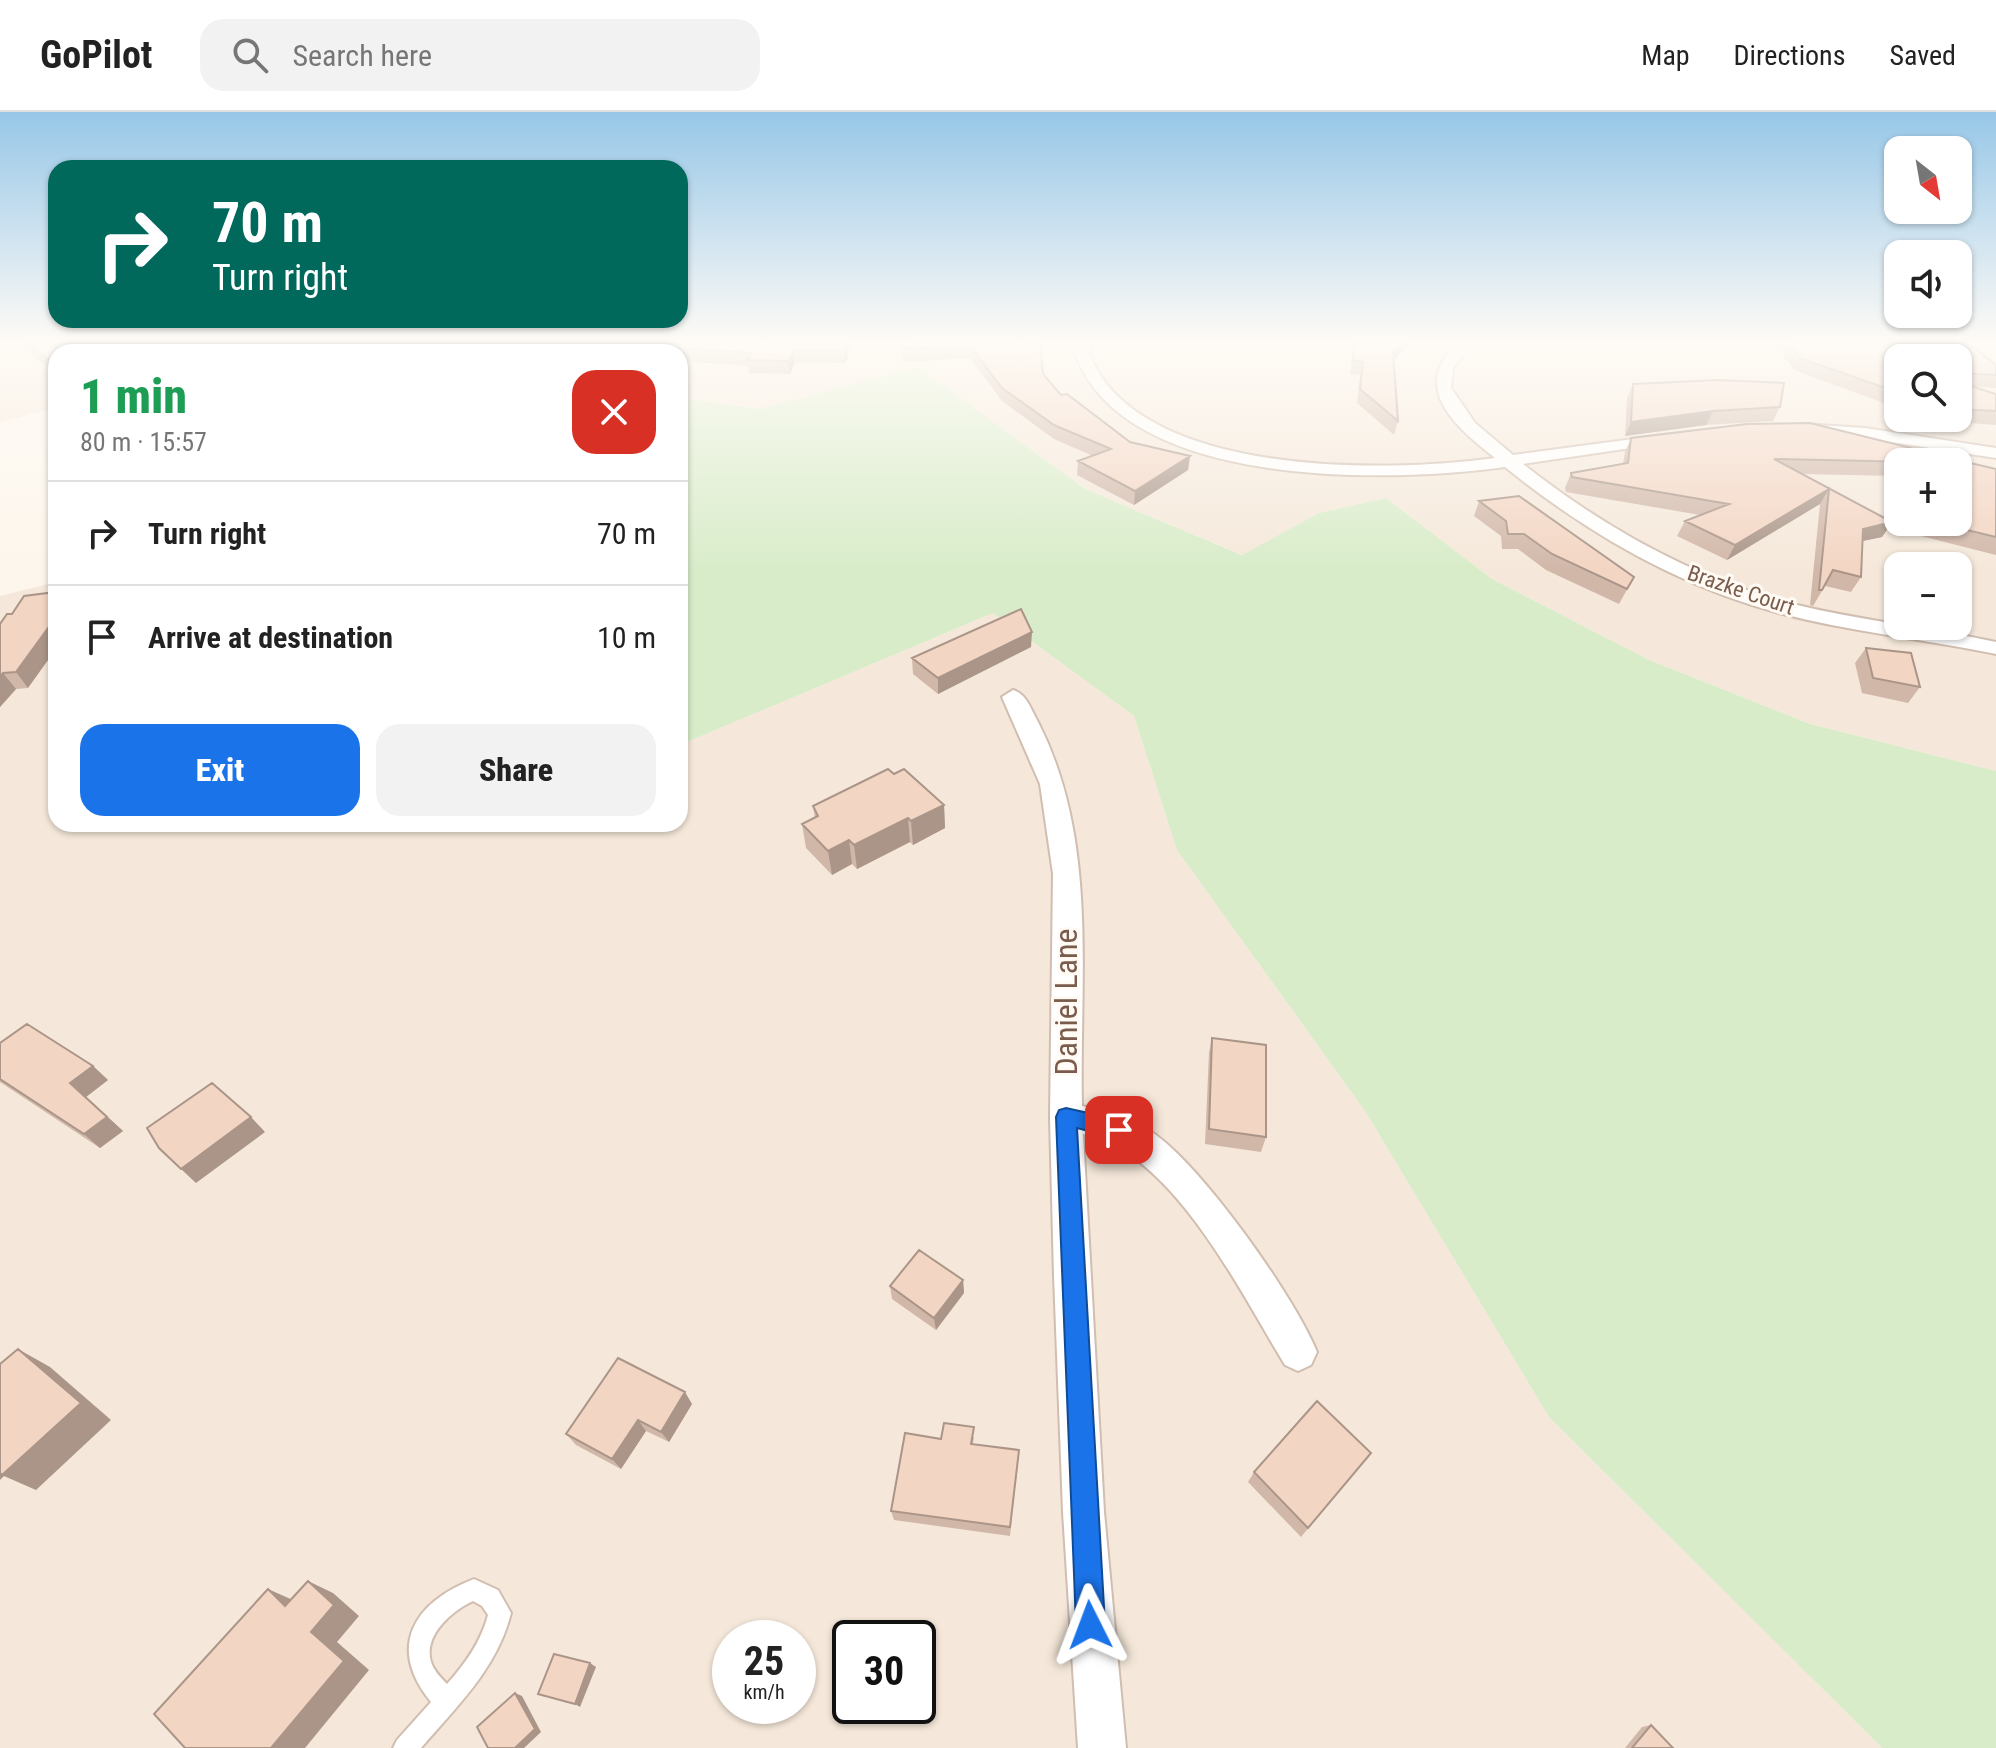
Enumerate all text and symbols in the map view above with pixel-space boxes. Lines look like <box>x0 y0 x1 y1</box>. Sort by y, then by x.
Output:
search box <box>200 19 760 91</box>
text: GoPilot <box>40 33 152 77</box>
icon: search <box>228 33 272 77</box>
text: Search here <box>292 38 432 73</box>
text: Map <box>1641 39 1690 72</box>
text: Directions <box>1734 39 1845 72</box>
text: Saved <box>1889 39 1956 72</box>
north arrow <box>1884 136 1972 224</box>
map controls <box>1884 136 1972 640</box>
text: 70 m <box>212 190 323 256</box>
icon: right <box>80 192 184 296</box>
button: sound <box>1884 240 1972 328</box>
text: Turn right <box>212 257 348 299</box>
button: search <box>1884 344 1972 432</box>
text: 1 min <box>80 368 187 425</box>
button: close <box>572 370 656 454</box>
text: 80 m · 15:57 <box>80 427 207 457</box>
button: + <box>1884 448 1972 536</box>
icon: right <box>80 511 124 555</box>
text: Turn right <box>148 516 266 551</box>
text: 70 m <box>597 516 656 551</box>
button: − <box>1884 552 1972 640</box>
street label: Brazke Court <box>1684 560 1798 620</box>
icon: arrive <box>80 615 124 659</box>
text: Arrive at destination <box>148 620 393 655</box>
text: 10 m <box>597 620 656 655</box>
button: Exit <box>80 724 360 816</box>
button: Share <box>376 724 656 816</box>
street label: Daniel Lane <box>1047 928 1085 1076</box>
pin <box>1085 1096 1153 1164</box>
icon: arrive <box>1097 1108 1141 1152</box>
position arrow <box>1048 1583 1132 1667</box>
speed limit sign: 30 <box>832 1620 936 1724</box>
text: 25 <box>744 1638 784 1685</box>
text: km/h <box>743 1680 785 1704</box>

